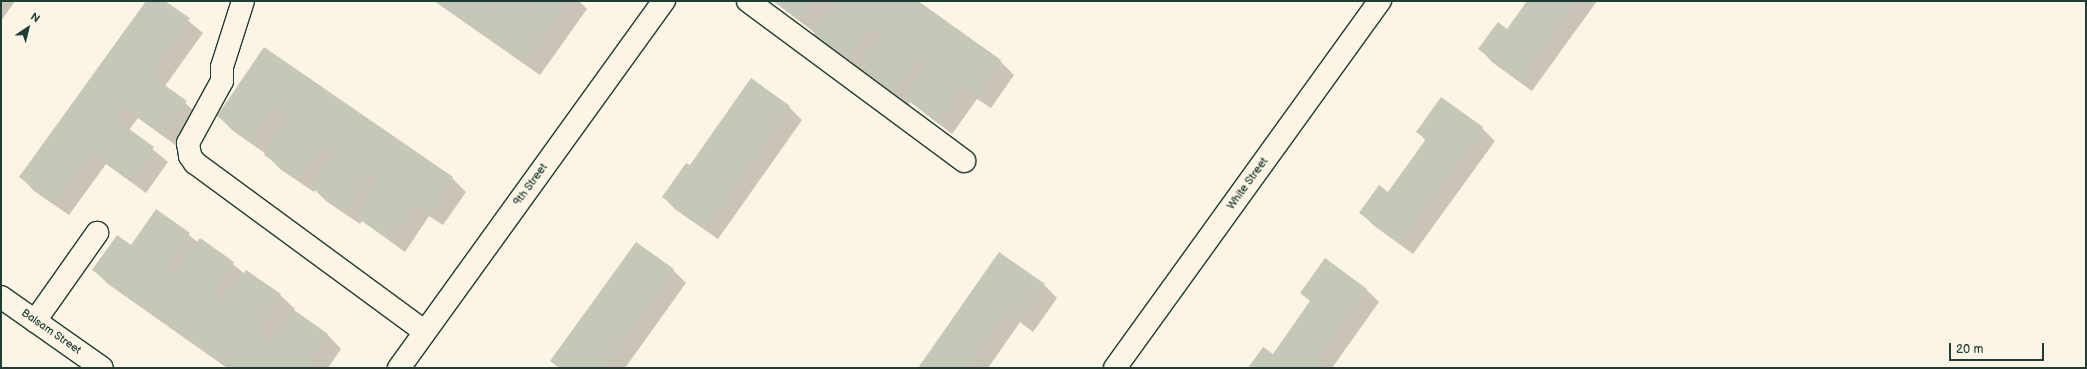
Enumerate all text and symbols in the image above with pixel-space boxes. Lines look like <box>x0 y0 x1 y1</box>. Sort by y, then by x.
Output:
north arrow <box>8 8 48 48</box>
text: N <box>28 10 42 25</box>
street label: White Street <box>1225 155 1271 213</box>
street label: 9th Street <box>511 161 551 209</box>
street label: Balsam Street <box>18 306 84 358</box>
scale bar <box>1951 335 2046 361</box>
text: 20 m <box>1956 342 1983 357</box>

